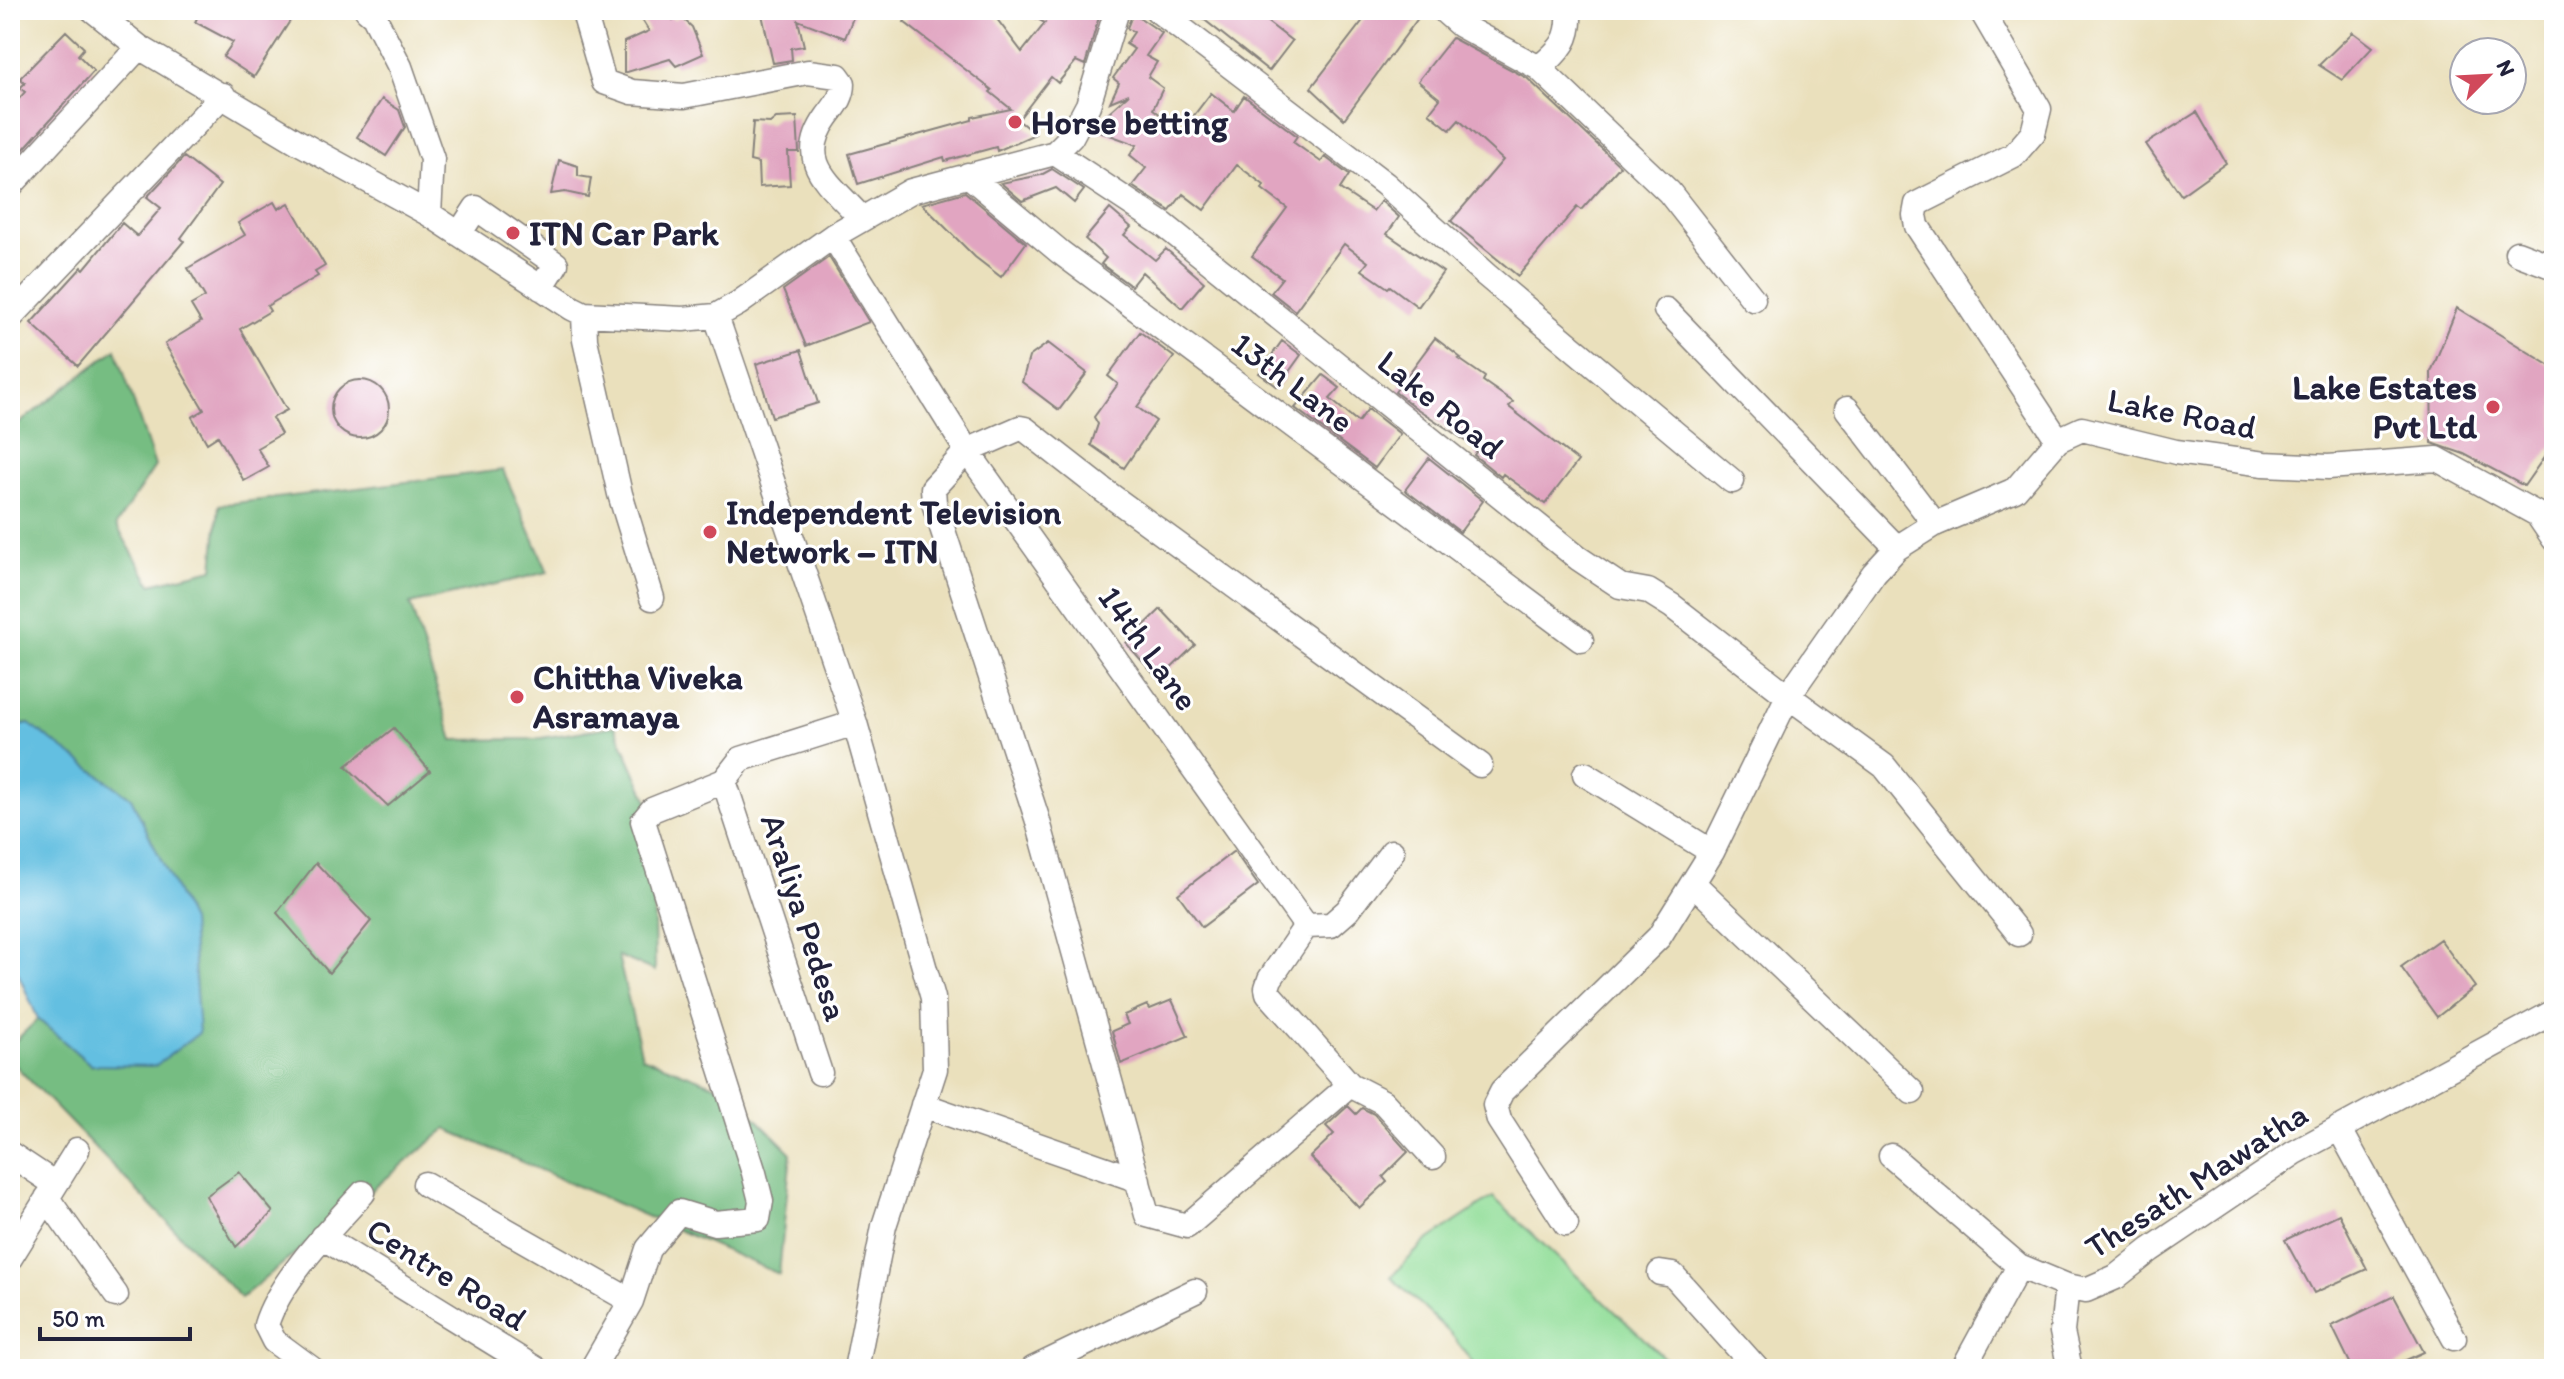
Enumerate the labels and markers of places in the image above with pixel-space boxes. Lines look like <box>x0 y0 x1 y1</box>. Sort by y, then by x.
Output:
place label: Horse betting <box>1031 102 1229 143</box>
marker: Horse betting <box>1006 113 1024 131</box>
place label: ITN Car Park <box>529 213 719 254</box>
marker: ITN Car Park <box>504 224 522 242</box>
place label: Lake Estates Pvt Ltd <box>2292 367 2477 447</box>
marker: Lake Estates Pvt Ltd <box>2484 398 2502 416</box>
place label: Independent Television Network – ITN <box>726 492 1062 572</box>
marker: Independent Television Network – ITN <box>701 523 719 541</box>
place label: Chittha Viveka Asramaya <box>533 657 743 737</box>
marker: Chittha Viveka Asramaya <box>508 688 526 706</box>

